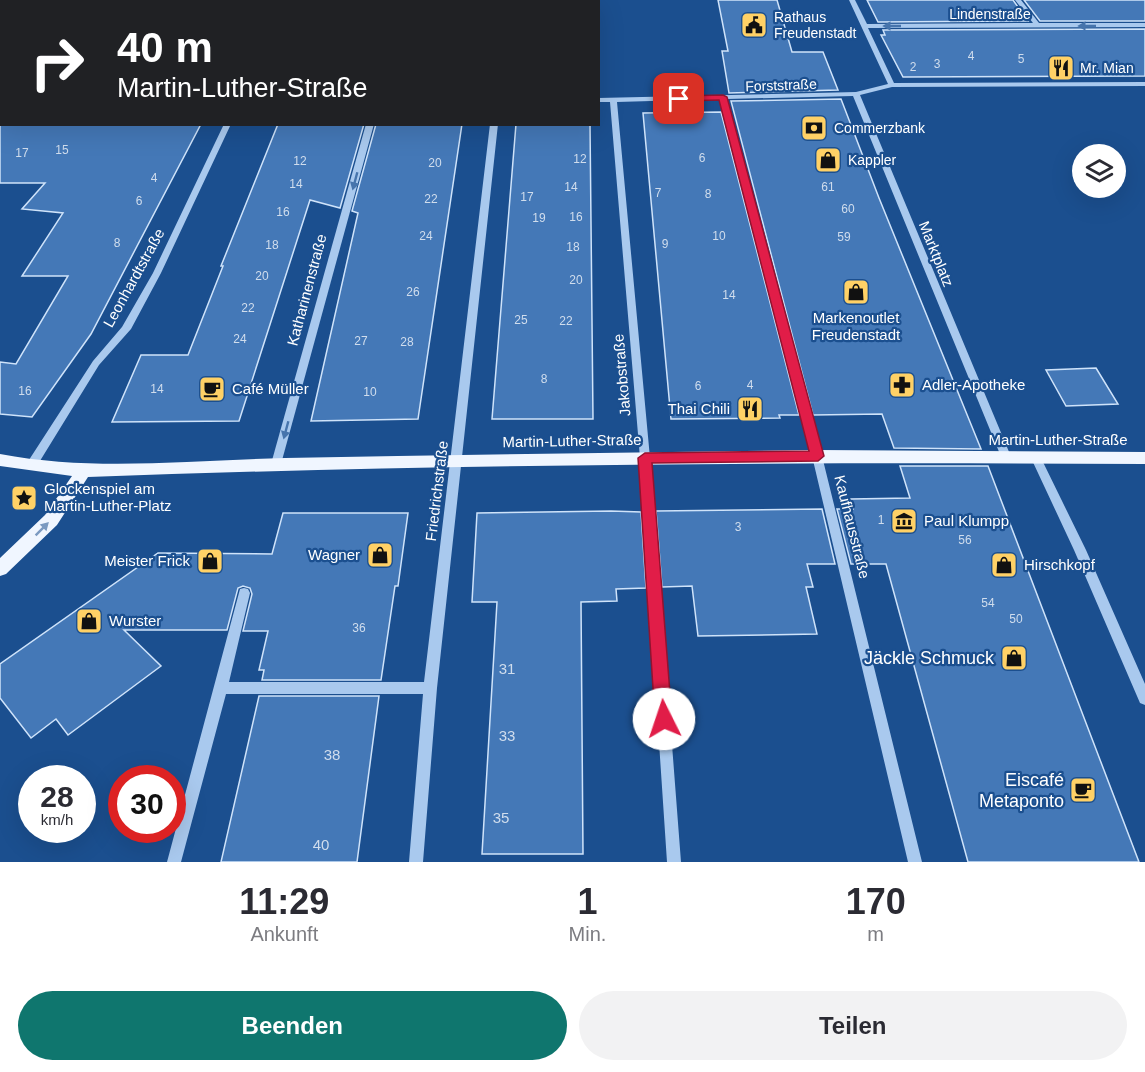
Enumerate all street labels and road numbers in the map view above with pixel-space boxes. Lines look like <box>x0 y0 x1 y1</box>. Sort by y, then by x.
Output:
street label: Lindenstraße <box>949 6 1031 22</box>
street label: Forststraße <box>745 76 817 94</box>
street label: Marktplatz <box>916 219 957 289</box>
street label: Leonhardtstraße <box>99 225 168 330</box>
street label: Katharinenstraße <box>283 232 330 348</box>
street label: Jakobstraße <box>609 333 634 417</box>
street label: Martin-Luther-Straße <box>502 431 642 450</box>
street label: Martin-Luther-Straße <box>988 431 1128 448</box>
street label: Friedrichstraße <box>422 440 451 542</box>
street label: Kaufhausstraße <box>831 473 874 580</box>

